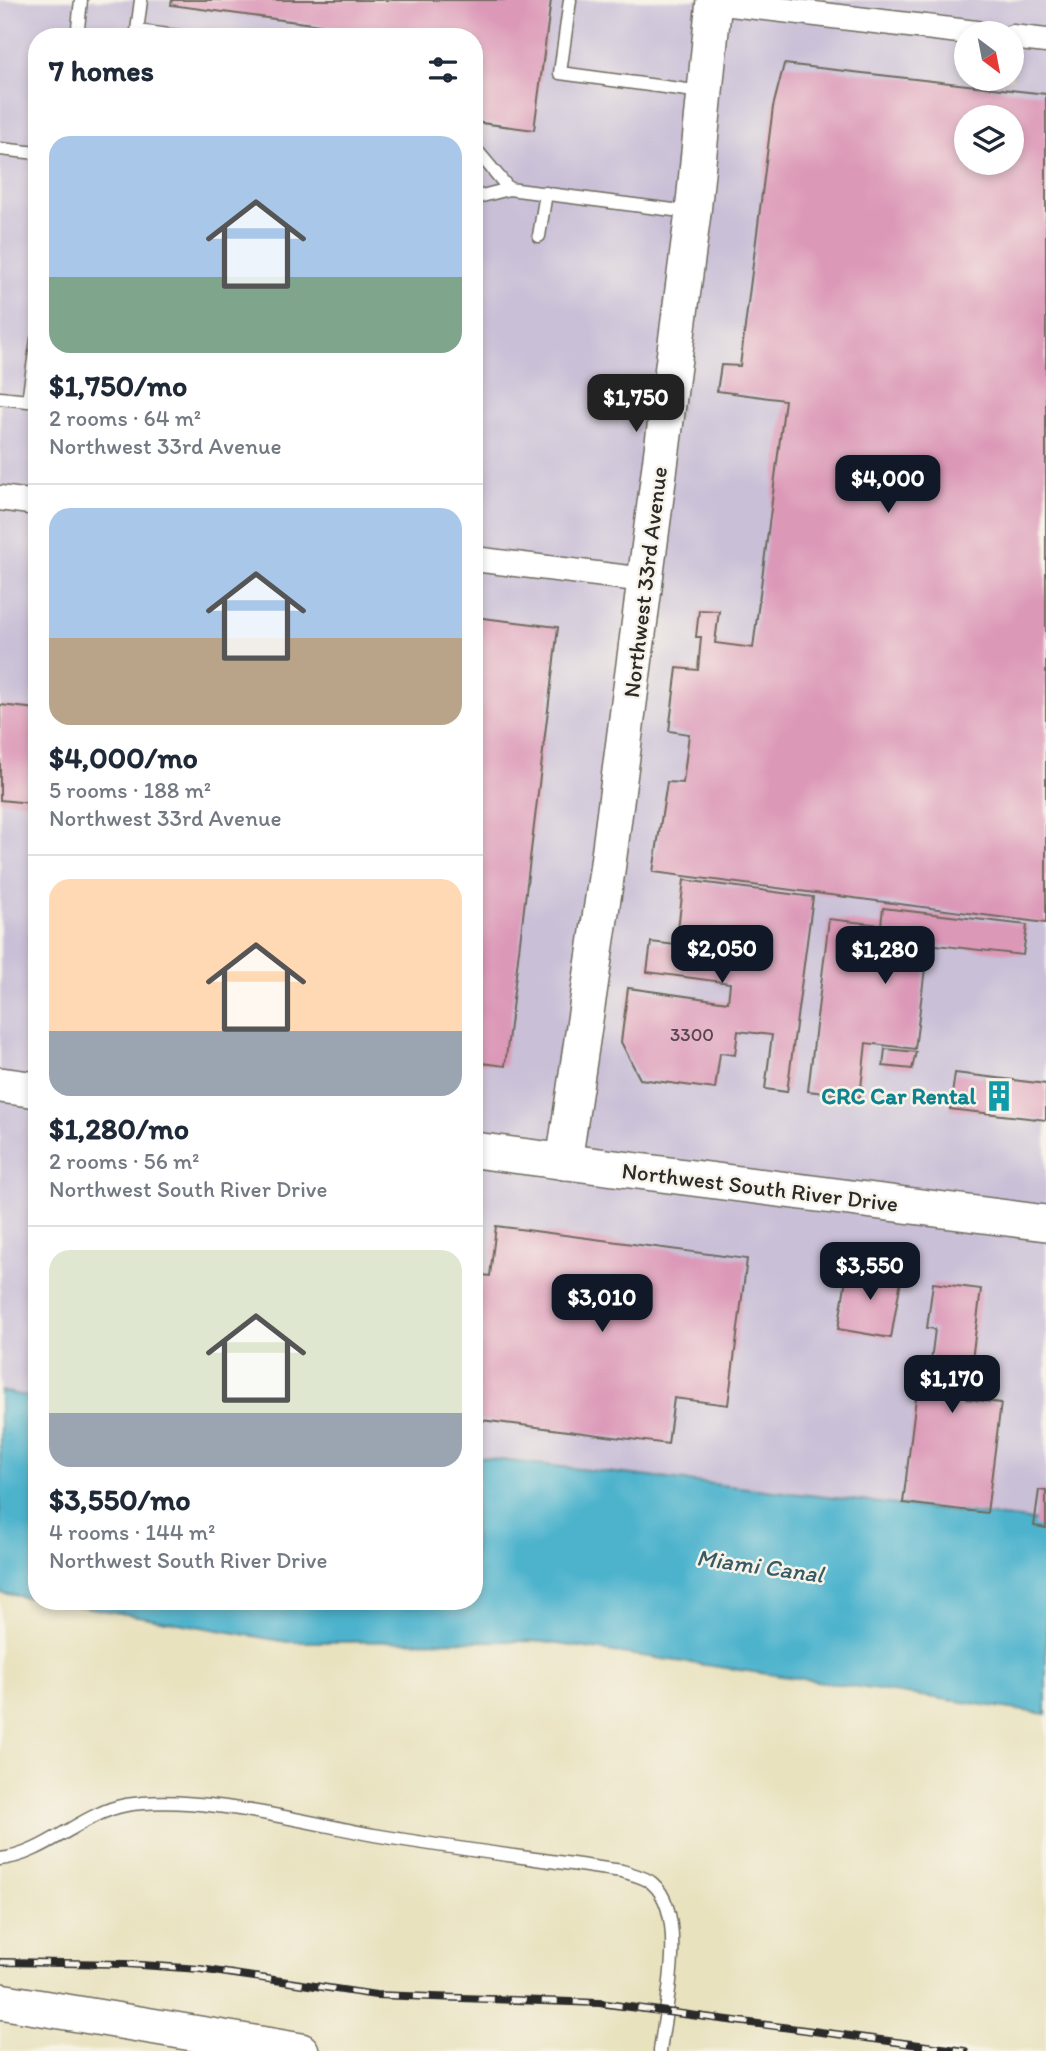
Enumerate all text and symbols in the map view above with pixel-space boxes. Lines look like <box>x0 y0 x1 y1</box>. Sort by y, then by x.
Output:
north arrow <box>954 21 1024 91</box>
map controls <box>954 21 1024 175</box>
icon: filters <box>424 51 462 89</box>
text: 7 homes <box>49 52 154 89</box>
button: layers <box>954 105 1024 175</box>
icon: home <box>193 181 319 307</box>
text: $1,750/mo <box>49 367 187 404</box>
pin: $1,750 <box>579 374 693 434</box>
text: $1,750 <box>603 383 669 411</box>
text: 2 rooms · 64 m² <box>49 404 201 432</box>
text: Northwest 33rd Avenue <box>49 432 282 460</box>
pin: $4,000 <box>831 456 945 515</box>
text: $4,000 <box>851 464 925 492</box>
street label: Northwest 33rd Avenue <box>617 465 673 699</box>
icon: home <box>193 553 319 679</box>
text: $4,000/mo <box>49 739 198 776</box>
text: 5 rooms · 188 m² <box>49 776 211 804</box>
text: Northwest 33rd Avenue <box>49 804 282 832</box>
icon: home <box>193 924 319 1050</box>
pin: $2,050 <box>665 926 779 985</box>
pin: $1,280 <box>828 926 942 986</box>
text: $2,050 <box>687 934 757 962</box>
text: $1,280 <box>852 935 918 963</box>
house number: 3300 <box>670 1023 714 1046</box>
building icon: CRC Car Rental <box>982 1079 1016 1113</box>
place label: CRC Car Rental <box>821 1082 976 1110</box>
text: $1,280/mo <box>49 1110 189 1147</box>
text: 2 rooms · 56 m² <box>49 1147 200 1175</box>
street label: Northwest South River Drive <box>620 1156 900 1218</box>
text: Northwest South River Drive <box>49 1175 327 1203</box>
pin: $3,550 <box>813 1242 927 1302</box>
text: $3,550 <box>836 1251 904 1279</box>
pin: $3,010 <box>545 1274 659 1334</box>
text: $3,010 <box>568 1283 636 1311</box>
icon: home <box>193 1295 319 1421</box>
pin: $1,170 <box>895 1356 1009 1415</box>
text: $1,170 <box>920 1364 984 1392</box>
text: $3,550/mo <box>49 1481 191 1518</box>
text: 4 rooms · 144 m² <box>49 1518 215 1546</box>
water label: Miami Canal <box>695 1542 828 1589</box>
text: Northwest South River Drive <box>49 1546 327 1574</box>

